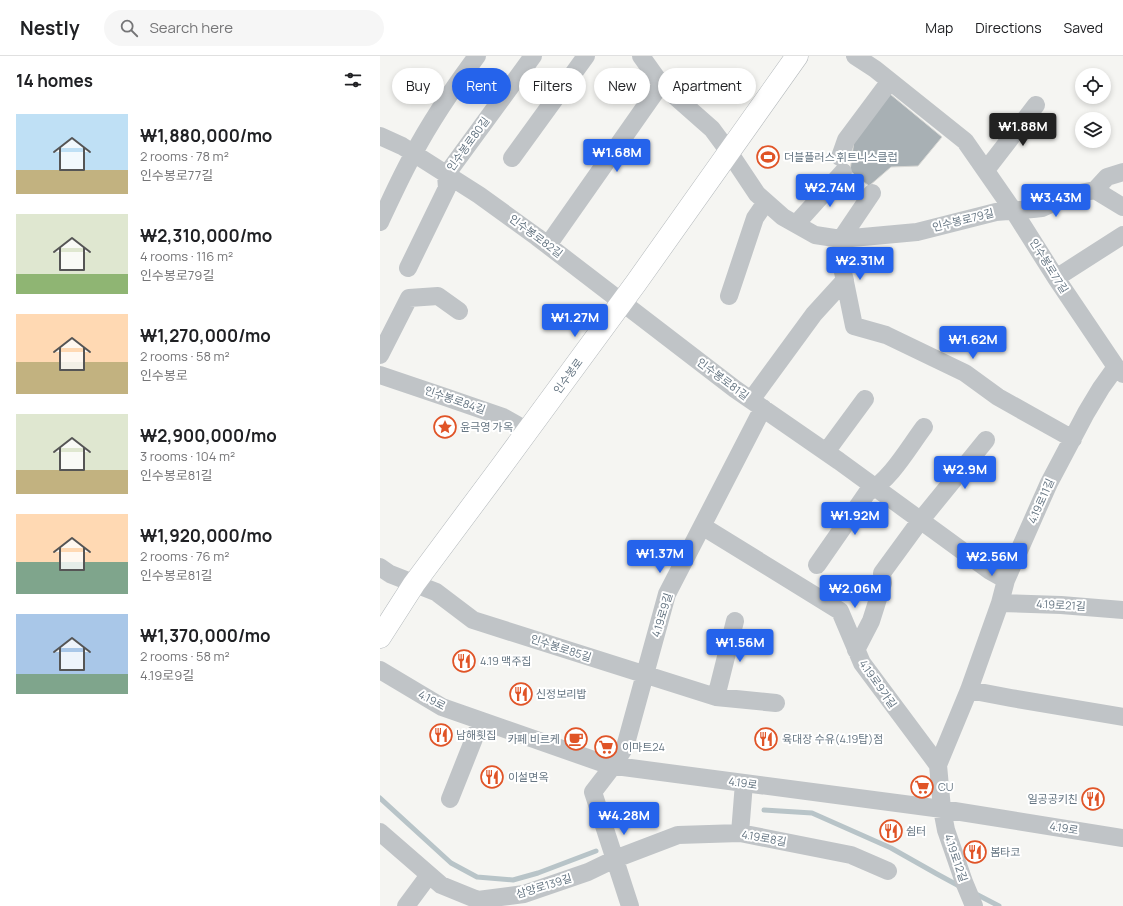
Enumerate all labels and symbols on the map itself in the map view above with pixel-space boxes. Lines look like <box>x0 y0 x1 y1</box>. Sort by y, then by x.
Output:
pin: ₩1.88M <box>990 113 1056 147</box>
street label: 인수봉로80길 <box>443 114 492 174</box>
pin: ₩1.68M <box>584 139 650 173</box>
sports icon: 더블플러스 휘트니스클럽 <box>755 144 781 170</box>
place label: 더블플러스 휘트니스클럽 <box>784 149 898 164</box>
pin: ₩2.74M <box>797 174 863 208</box>
pin: ₩3.43M <box>1023 184 1089 218</box>
street label: 인수봉로79길 <box>931 205 995 234</box>
street label: 인수봉로82길 <box>507 211 566 261</box>
street label: 인수봉로77길 <box>1027 235 1072 296</box>
pin: ₩2.31M <box>827 247 893 281</box>
pin: ₩1.27M <box>542 304 608 338</box>
pin: ₩1.62M <box>940 326 1006 360</box>
street label: 인수봉로81길 <box>694 354 752 403</box>
street label: 인수봉로 <box>550 355 586 396</box>
street label: 인수봉로84길 <box>423 382 488 417</box>
place icon: 윤극영 가옥 <box>432 414 458 440</box>
place label: 윤극영 가옥 <box>460 419 513 434</box>
pin: ₩2.9M <box>937 456 993 490</box>
street label: 4.19로11길 <box>1024 476 1057 526</box>
pin: ₩1.92M <box>822 502 888 536</box>
pin: ₩1.37M <box>627 540 693 574</box>
pin: ₩2.56M <box>959 543 1025 577</box>
pin: ₩2.06M <box>822 575 888 609</box>
street label: 4.19로9길 <box>648 591 675 639</box>
street label: 4.19로21길 <box>1036 596 1086 613</box>
pin: ₩1.56M <box>707 629 773 663</box>
street label: 인수봉로85길 <box>529 631 594 664</box>
restaurant icon: 4.19 맥주집 <box>451 648 477 674</box>
place label: 4.19 맥주집 <box>480 653 531 668</box>
street label: 4.19로9가길 <box>856 656 901 711</box>
restaurant icon: 신정보리밥 <box>508 681 534 707</box>
street label: 4.19로 <box>416 686 449 713</box>
place label: 신정보리밥 <box>536 686 587 701</box>
restaurant icon: 남해횟집 <box>428 722 454 748</box>
cafe icon: 카페 비르케 <box>563 726 589 752</box>
restaurant icon: 육대장 수유(4.19탑)점 <box>753 726 779 752</box>
place label: 남해횟집 <box>456 727 496 742</box>
place label: 카페 비르케 <box>507 731 560 746</box>
place label: 육대장 수유(4.19탑)점 <box>782 731 883 746</box>
supermarket icon: 이마트24 <box>593 734 619 760</box>
place label: 이마트24 <box>622 739 665 754</box>
restaurant icon: 이설면옥 <box>479 764 505 790</box>
place label: 이설면옥 <box>508 769 548 784</box>
street label: 4.19로 <box>728 773 758 792</box>
supermarket icon: CU <box>909 774 935 800</box>
place label: CU <box>938 779 954 794</box>
restaurant icon: 일공공키친 <box>1080 786 1106 812</box>
place label: 일공공키친 <box>1027 791 1078 806</box>
pin: ₩4.28M <box>591 802 657 836</box>
restaurant icon: 쉼터 <box>878 818 904 844</box>
street label: 4.19로 <box>1049 818 1080 837</box>
place label: 쉼터 <box>906 823 926 838</box>
street label: 4.19로8길 <box>740 826 788 849</box>
street label: 4.19로12길 <box>941 832 972 884</box>
restaurant icon: 봄타코 <box>962 839 988 865</box>
place label: 봄타코 <box>990 844 1020 859</box>
street label: 삼양로139길 <box>514 870 574 901</box>

